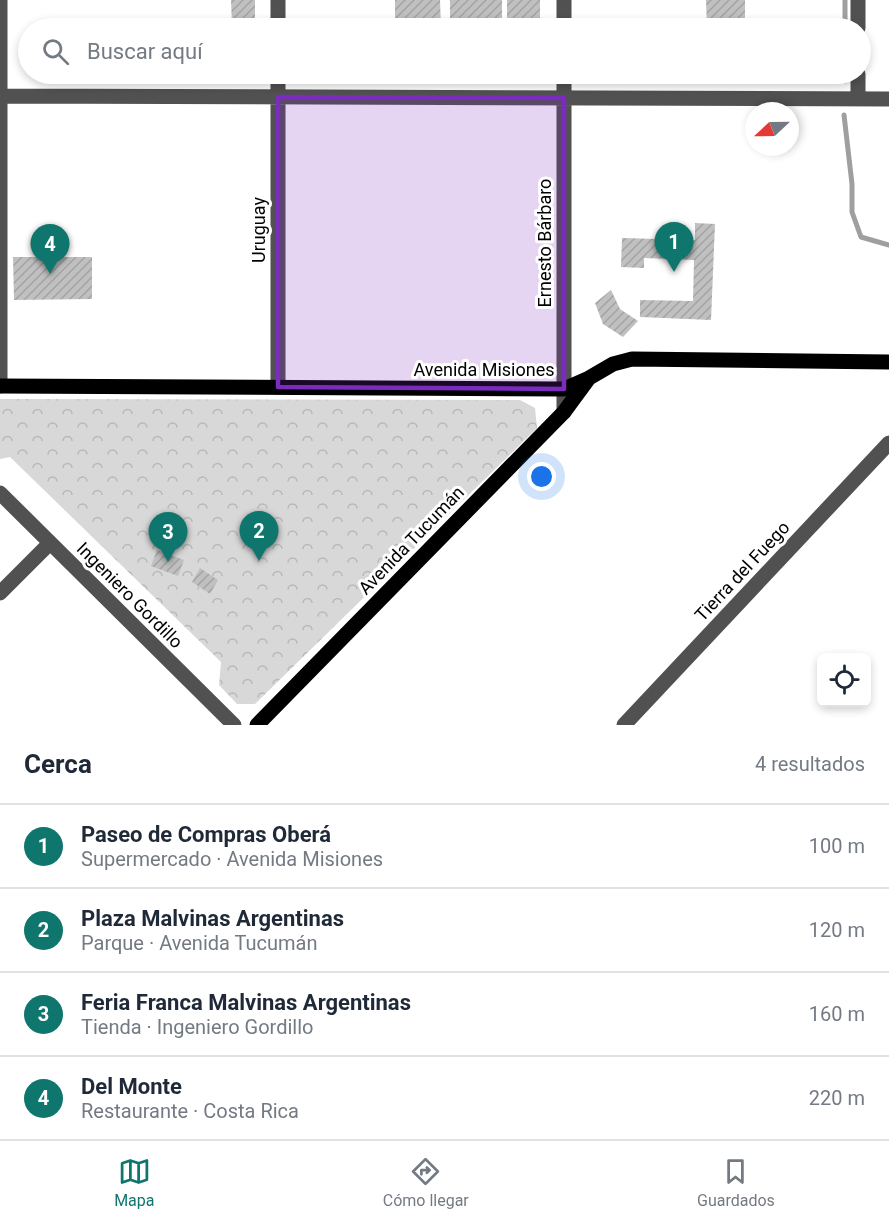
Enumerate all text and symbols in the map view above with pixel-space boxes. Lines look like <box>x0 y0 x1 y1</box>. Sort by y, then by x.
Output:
search box <box>18 18 871 84</box>
icon: search <box>39 35 72 68</box>
text: Buscar aquí <box>87 39 203 64</box>
north arrow <box>745 102 799 156</box>
street label: Ernesto Bárbaro <box>534 179 555 307</box>
street label: Uruguay <box>248 197 269 263</box>
pin: 1 <box>654 222 694 272</box>
pin: 4 <box>31 224 70 274</box>
street label: Avenida Misiones <box>414 359 554 380</box>
your location <box>527 462 556 491</box>
street label: Avenida Tucumán <box>354 481 468 599</box>
pin: 3 <box>148 512 188 562</box>
pin: 2 <box>240 512 278 561</box>
street label: Tierra del Fuego <box>690 517 794 625</box>
street label: Ingeniero Gordillo <box>73 538 187 652</box>
map controls <box>817 653 871 707</box>
button: locate <box>817 653 871 707</box>
text: Cerca <box>24 749 92 779</box>
text: 4 resultados <box>755 752 865 776</box>
text: Paseo de Compras Oberá <box>81 822 331 847</box>
text: 1 <box>38 834 49 858</box>
text: 100 m <box>809 834 865 858</box>
text: Supermercado · Avenida Misiones <box>81 847 383 871</box>
text: Plaza Malvinas Argentinas <box>81 906 344 931</box>
text: 2 <box>38 918 49 942</box>
text: 120 m <box>809 918 865 942</box>
text: Parque · Avenida Tucumán <box>81 931 317 955</box>
text: Feria Franca Malvinas Argentinas <box>81 990 411 1015</box>
text: 3 <box>38 1002 49 1026</box>
text: 160 m <box>809 1002 865 1026</box>
text: Tienda · Ingeniero Gordillo <box>81 1015 313 1039</box>
text: Del Monte <box>81 1074 182 1099</box>
text: 4 <box>38 1086 49 1110</box>
text: 220 m <box>809 1086 865 1110</box>
text: Restaurante · Costa Rica <box>81 1099 299 1123</box>
tab: Mapa <box>114 1155 154 1210</box>
tab: Cómo llegar <box>383 1155 469 1210</box>
tab: Guardados <box>697 1155 775 1210</box>

